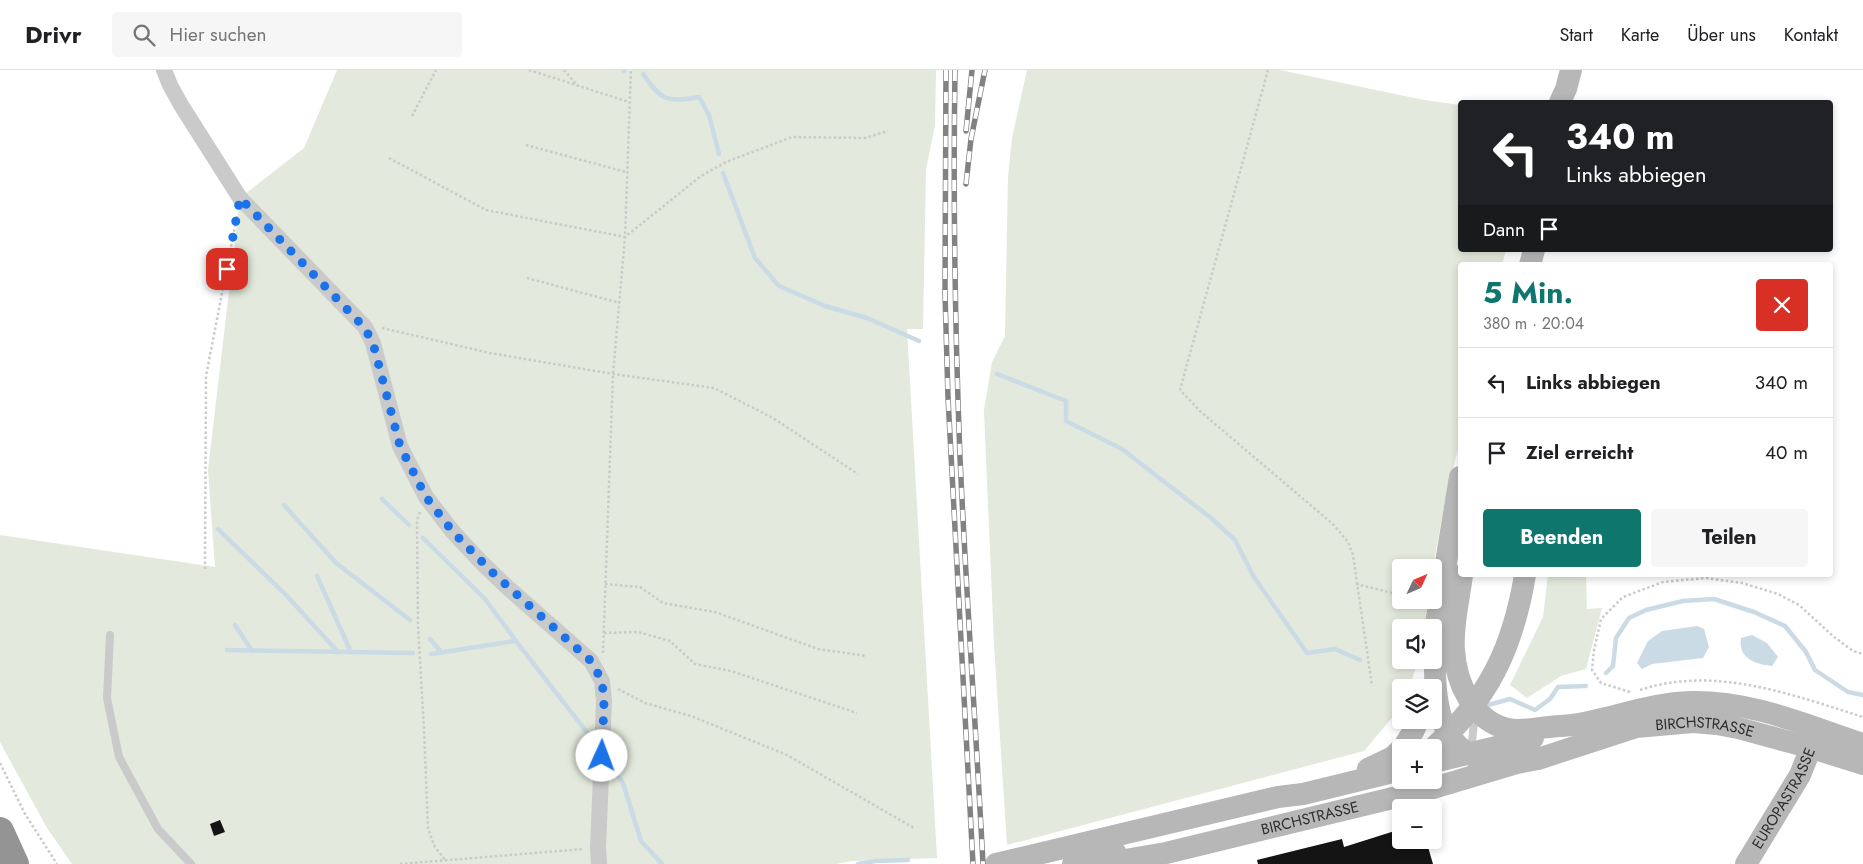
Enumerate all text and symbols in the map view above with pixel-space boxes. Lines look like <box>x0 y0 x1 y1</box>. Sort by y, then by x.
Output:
search box <box>112 12 462 57</box>
text: Drivr <box>25 17 82 52</box>
icon: search <box>130 21 158 49</box>
text: Hier suchen <box>170 21 267 48</box>
text: Start <box>1559 22 1593 48</box>
text: Karte <box>1621 22 1659 48</box>
text: Über uns <box>1687 22 1756 48</box>
text: Kontakt <box>1784 22 1838 48</box>
text: 340 m <box>1566 112 1675 162</box>
icon: left <box>1483 120 1548 185</box>
text: Links abbiegen <box>1566 158 1706 190</box>
icon: arrive <box>1535 215 1563 243</box>
text: Dann <box>1483 216 1525 243</box>
pin <box>206 248 248 290</box>
icon: arrive <box>213 255 241 283</box>
text: 5 Min. <box>1483 271 1573 314</box>
button: close <box>1756 279 1808 331</box>
text: 380 m · 20:04 <box>1483 312 1584 335</box>
icon: left <box>1483 369 1511 397</box>
text: Links abbiegen <box>1526 369 1661 396</box>
text: 340 m <box>1755 369 1808 396</box>
icon: arrive <box>1483 439 1511 467</box>
text: Ziel erreicht <box>1526 439 1633 466</box>
text: 40 m <box>1765 439 1808 466</box>
button: Beenden <box>1483 509 1641 567</box>
button: Teilen <box>1651 509 1808 567</box>
north arrow <box>1392 559 1442 609</box>
map controls <box>1392 559 1442 849</box>
button: sound <box>1392 619 1442 669</box>
button: layers <box>1392 679 1442 729</box>
street label: BIRCHSTRASSE <box>1654 711 1757 743</box>
position arrow <box>575 729 627 781</box>
button: + <box>1392 739 1442 789</box>
street label: EUROPASTRASSE <box>1747 744 1821 853</box>
street label: BIRCHSTRASSE <box>1259 796 1361 841</box>
button: − <box>1392 799 1442 849</box>

